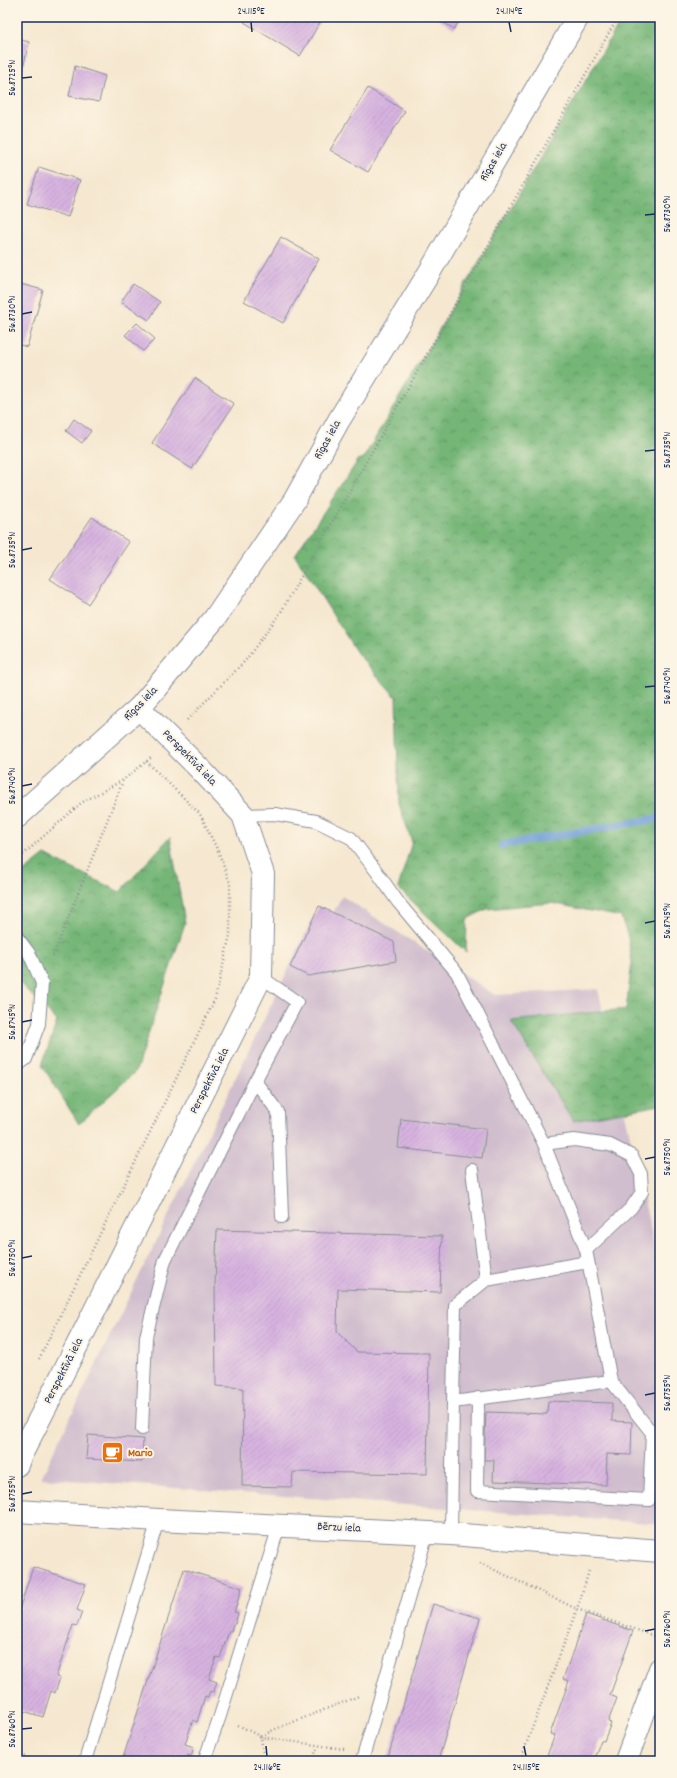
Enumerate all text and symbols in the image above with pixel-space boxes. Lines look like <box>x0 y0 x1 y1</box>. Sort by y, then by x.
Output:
text: 24.115°E <box>238 5 265 19</box>
text: 24.114°E <box>496 5 523 19</box>
text: 56.8725°N <box>6 60 20 96</box>
street label: Rīgas iela <box>476 139 512 185</box>
text: 56.8730°N <box>661 195 675 233</box>
text: 56.8730°N <box>6 295 20 333</box>
street label: Rīgas iela <box>310 417 346 463</box>
text: 56.8735°N <box>661 432 675 468</box>
text: 56.8735°N <box>6 532 20 568</box>
text: 56.8740°N <box>661 668 675 704</box>
street label: Rīgas iela <box>120 682 162 725</box>
street label: Perspektīvā iela <box>158 726 220 790</box>
text: 56.8740°N <box>6 768 20 804</box>
text: 56.8745°N <box>661 903 675 939</box>
text: 56.8745°N <box>6 1004 20 1040</box>
street label: Perspektīvā iela <box>186 1045 234 1117</box>
text: 56.8750°N <box>661 1138 675 1176</box>
text: 56.8750°N <box>6 1239 20 1277</box>
street label: Perspektīvā iela <box>40 1335 88 1407</box>
text: 56.8755°N <box>661 1375 675 1411</box>
cafe icon: Mario <box>99 1440 125 1466</box>
place label: Mario <box>128 1445 153 1462</box>
text: 56.8755°N <box>6 1476 20 1512</box>
street label: Bērzu iela <box>317 1518 362 1538</box>
text: 56.8760°N <box>661 1610 675 1648</box>
text: 56.8760°N <box>6 1710 20 1748</box>
text: 24.116°E <box>253 1761 281 1775</box>
text: 24.115°E <box>513 1761 540 1775</box>

